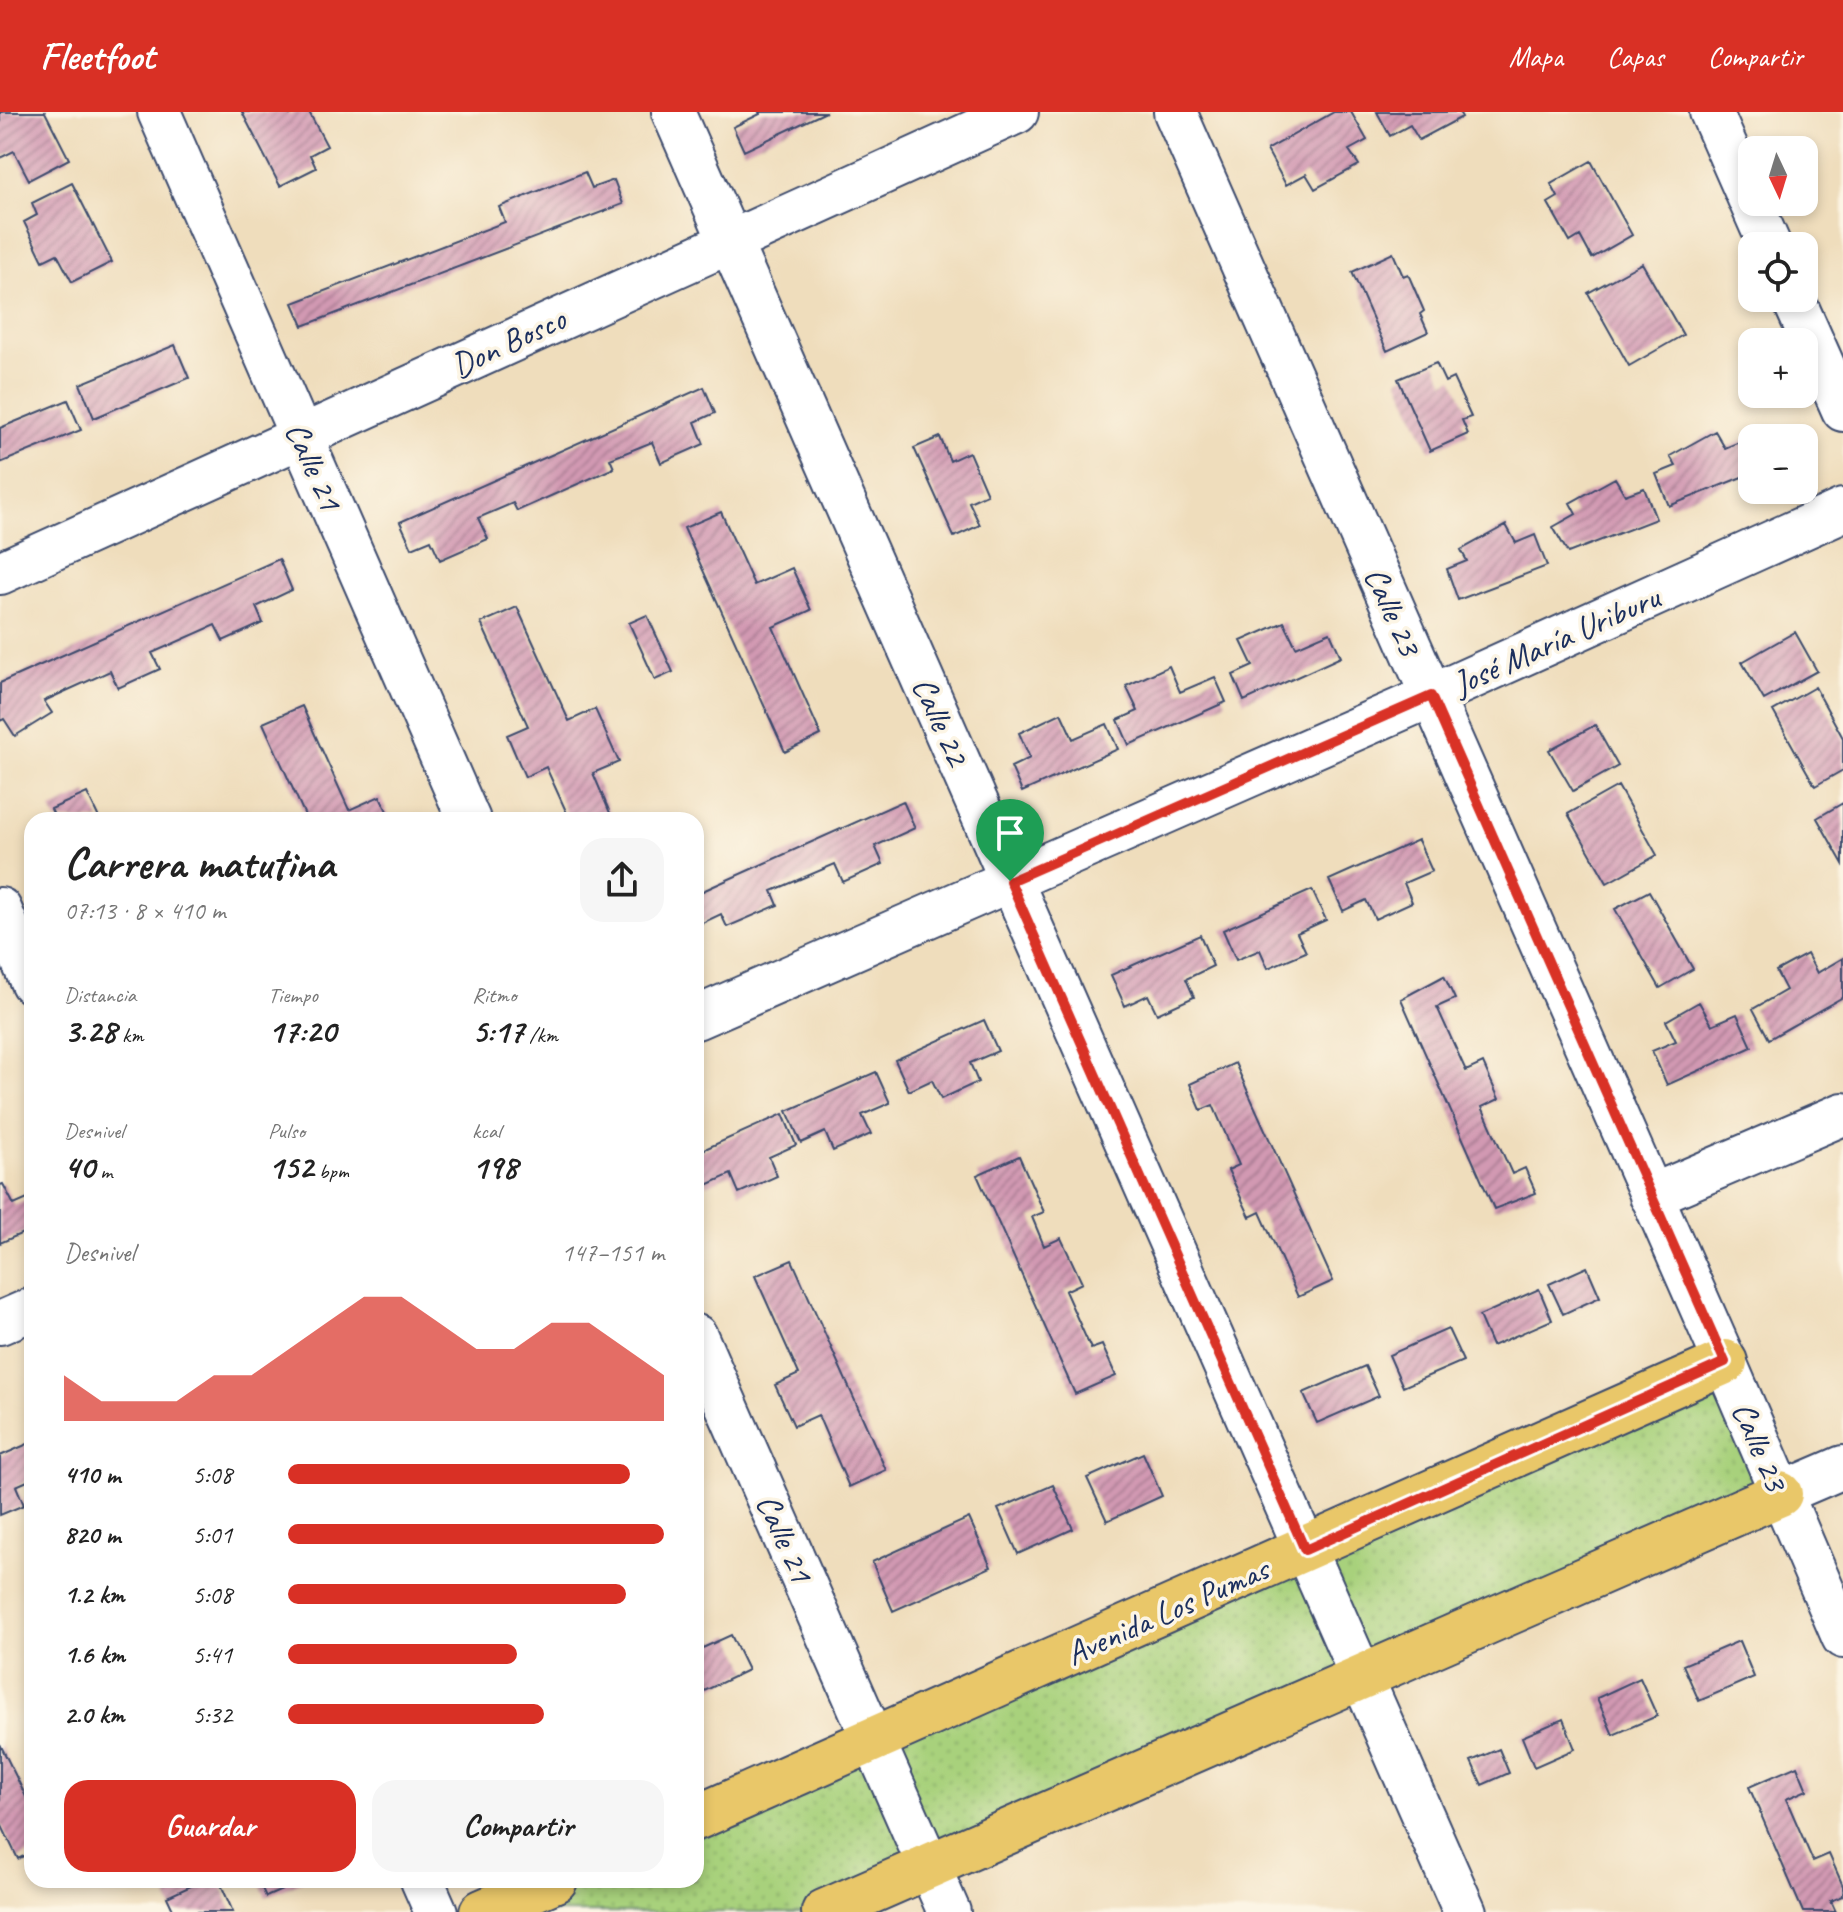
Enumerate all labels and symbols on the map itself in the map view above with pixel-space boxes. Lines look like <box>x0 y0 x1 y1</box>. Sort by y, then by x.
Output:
north arrow <box>1738 136 1818 216</box>
street label: Don Bosco <box>444 296 574 387</box>
street label: Calle 21 <box>276 415 353 518</box>
street label: Calle 23 <box>1355 560 1433 664</box>
street label: José María Uriburu <box>1444 574 1668 705</box>
street label: Calle 22 <box>903 670 981 774</box>
pin <box>976 799 1044 881</box>
street label: Calle 23 <box>1722 1395 1799 1499</box>
street label: Calle 21 <box>747 1487 824 1590</box>
street label: Avenida Los Pumas <box>1059 1546 1278 1675</box>

